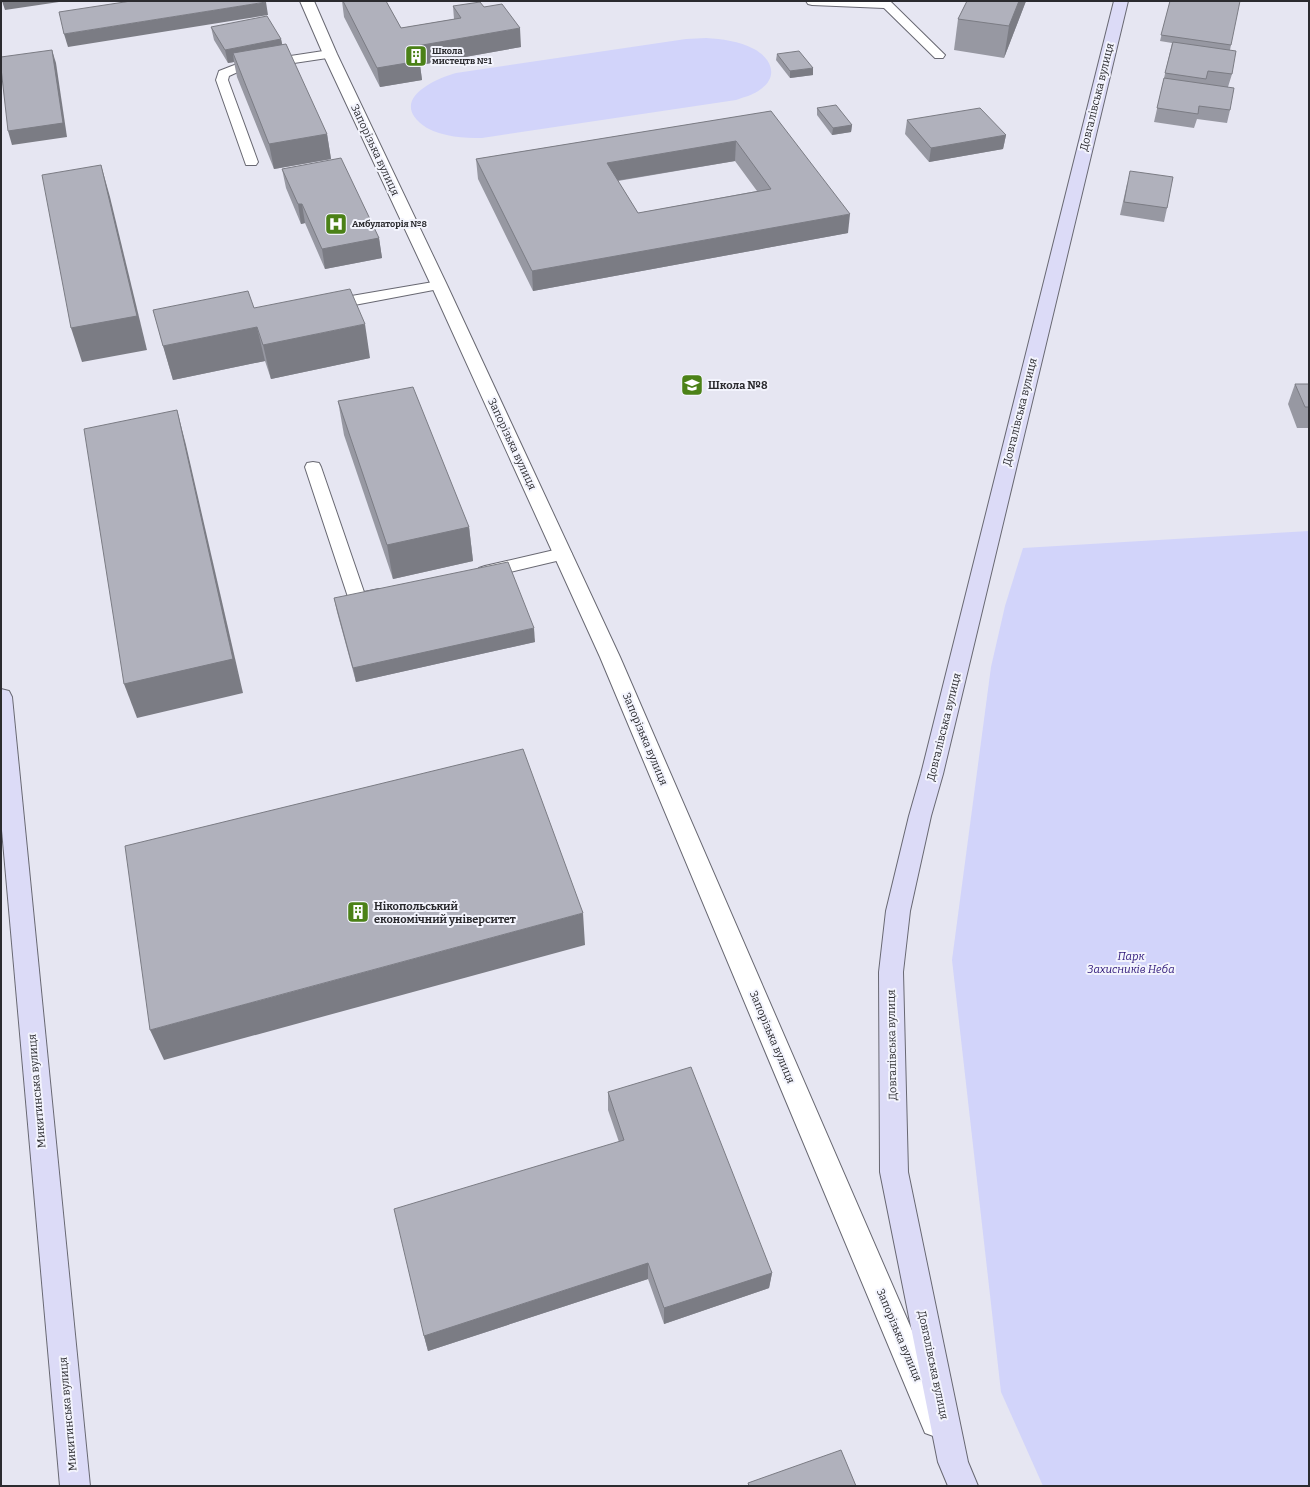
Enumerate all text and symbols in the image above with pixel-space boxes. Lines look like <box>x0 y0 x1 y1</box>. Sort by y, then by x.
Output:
street label: Довгалівська вулиця <box>1077 42 1117 152</box>
building icon: Школа мистецтв №1 <box>403 43 429 69</box>
place label: Школа мистецтв №1 <box>432 46 492 66</box>
street label: Запорізька вулиця <box>348 102 402 198</box>
hospital icon: Амбулаторія №8 <box>323 211 349 237</box>
place label: Амбулаторія №8 <box>352 219 428 229</box>
street label: Довгалівська вулиця <box>1000 357 1040 467</box>
school or university icon: Школа №8 <box>679 372 705 398</box>
place label: Школа №8 <box>708 379 768 392</box>
street label: Запорізька вулиця <box>485 396 539 492</box>
street label: Довгалівська вулиця <box>924 672 964 782</box>
street label: Запорізька вулиця <box>620 691 670 787</box>
building icon: Нікопольський економічний університет <box>345 899 371 925</box>
place label: Нікопольський економічний університет <box>374 900 516 926</box>
park label: Парк Захисників Неба <box>1087 950 1175 976</box>
street label: Запорізька вулиця <box>747 989 797 1085</box>
street label: Довгалівська вулиця <box>885 989 899 1101</box>
street label: Микитинська вулиця <box>26 1033 48 1149</box>
street label: Запорізька вулиця <box>874 1287 924 1383</box>
street label: Довгалівська вулиця <box>915 1309 951 1421</box>
street label: Микитинська вулиця <box>57 1356 79 1472</box>

